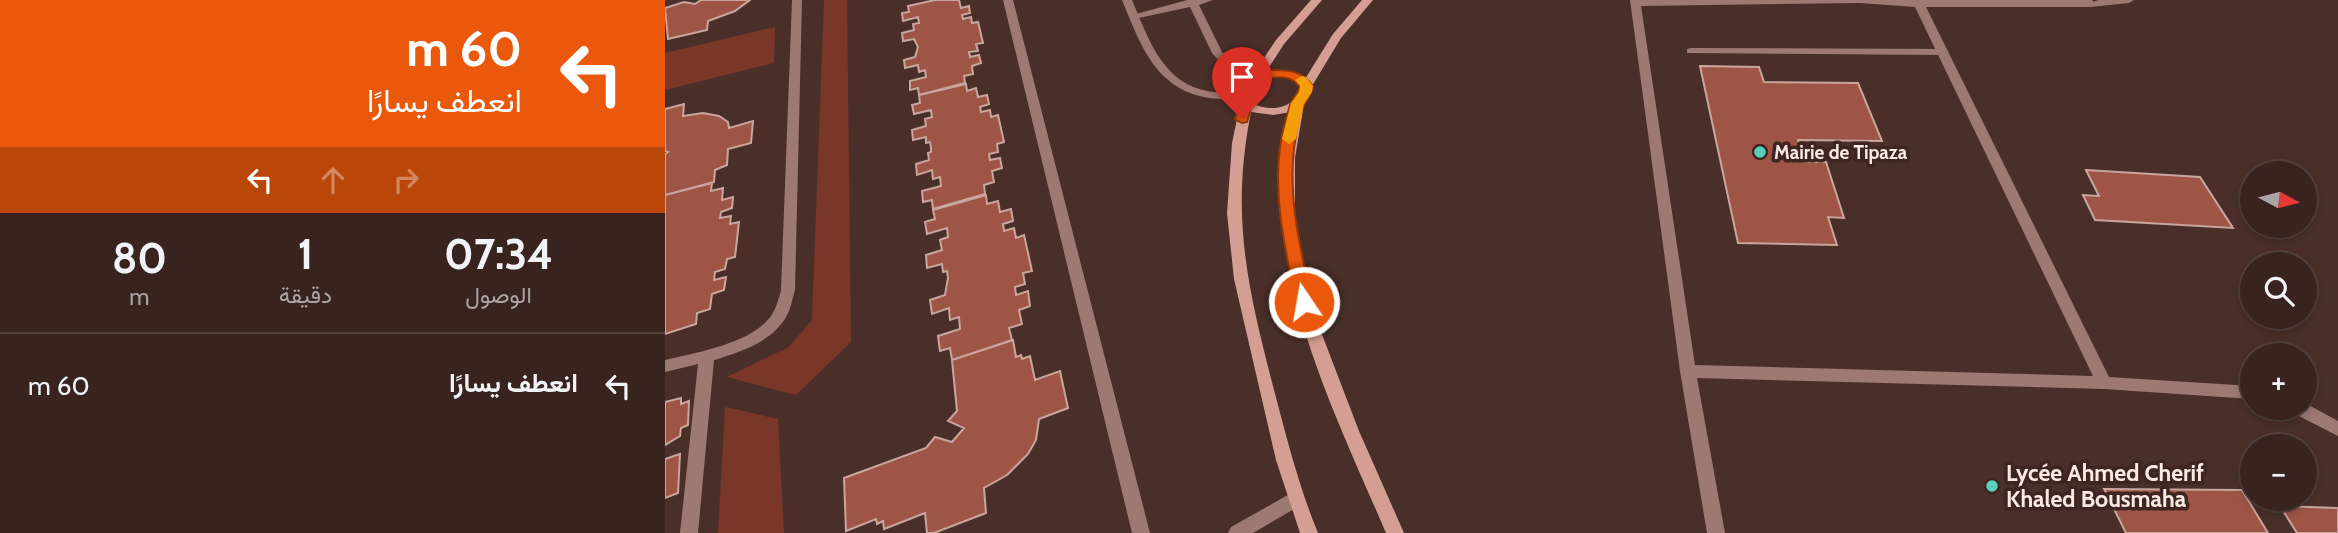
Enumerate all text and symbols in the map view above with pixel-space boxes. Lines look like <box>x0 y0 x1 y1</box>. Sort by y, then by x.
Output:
text: 60 m <box>406 19 522 78</box>
icon: left <box>546 28 637 119</box>
pin <box>1212 47 1272 119</box>
icon: arrive <box>1223 58 1261 96</box>
text: انعطف يسارًا <box>367 81 522 120</box>
place label: Mairie de Tipaza <box>1774 141 1908 164</box>
marker: Mairie de Tipaza <box>1752 144 1768 160</box>
icon: left <box>241 161 279 199</box>
icon: ahead <box>314 161 352 199</box>
icon: right <box>387 161 425 199</box>
north arrow <box>2240 161 2317 238</box>
map controls <box>2240 161 2317 511</box>
text: 1 <box>298 228 313 280</box>
text: 07:34 <box>444 228 553 280</box>
text: 80 <box>112 232 167 284</box>
button: search <box>2240 252 2317 329</box>
position arrow <box>1267 265 1341 339</box>
text: دقيقة <box>279 281 332 309</box>
text: الوصول <box>465 281 532 309</box>
text: m <box>129 283 150 311</box>
button: + <box>2240 343 2317 420</box>
text: انعطف يسارًا <box>449 367 578 399</box>
icon: left <box>599 367 637 405</box>
text: 60 m <box>28 370 90 402</box>
button: − <box>2240 434 2317 511</box>
place label: Lycée Ahmed Cherif Khaled Bousmaha <box>2006 459 2204 513</box>
marker: Lycée Ahmed Cherif Khaled Bousmaha <box>1984 478 2000 494</box>

